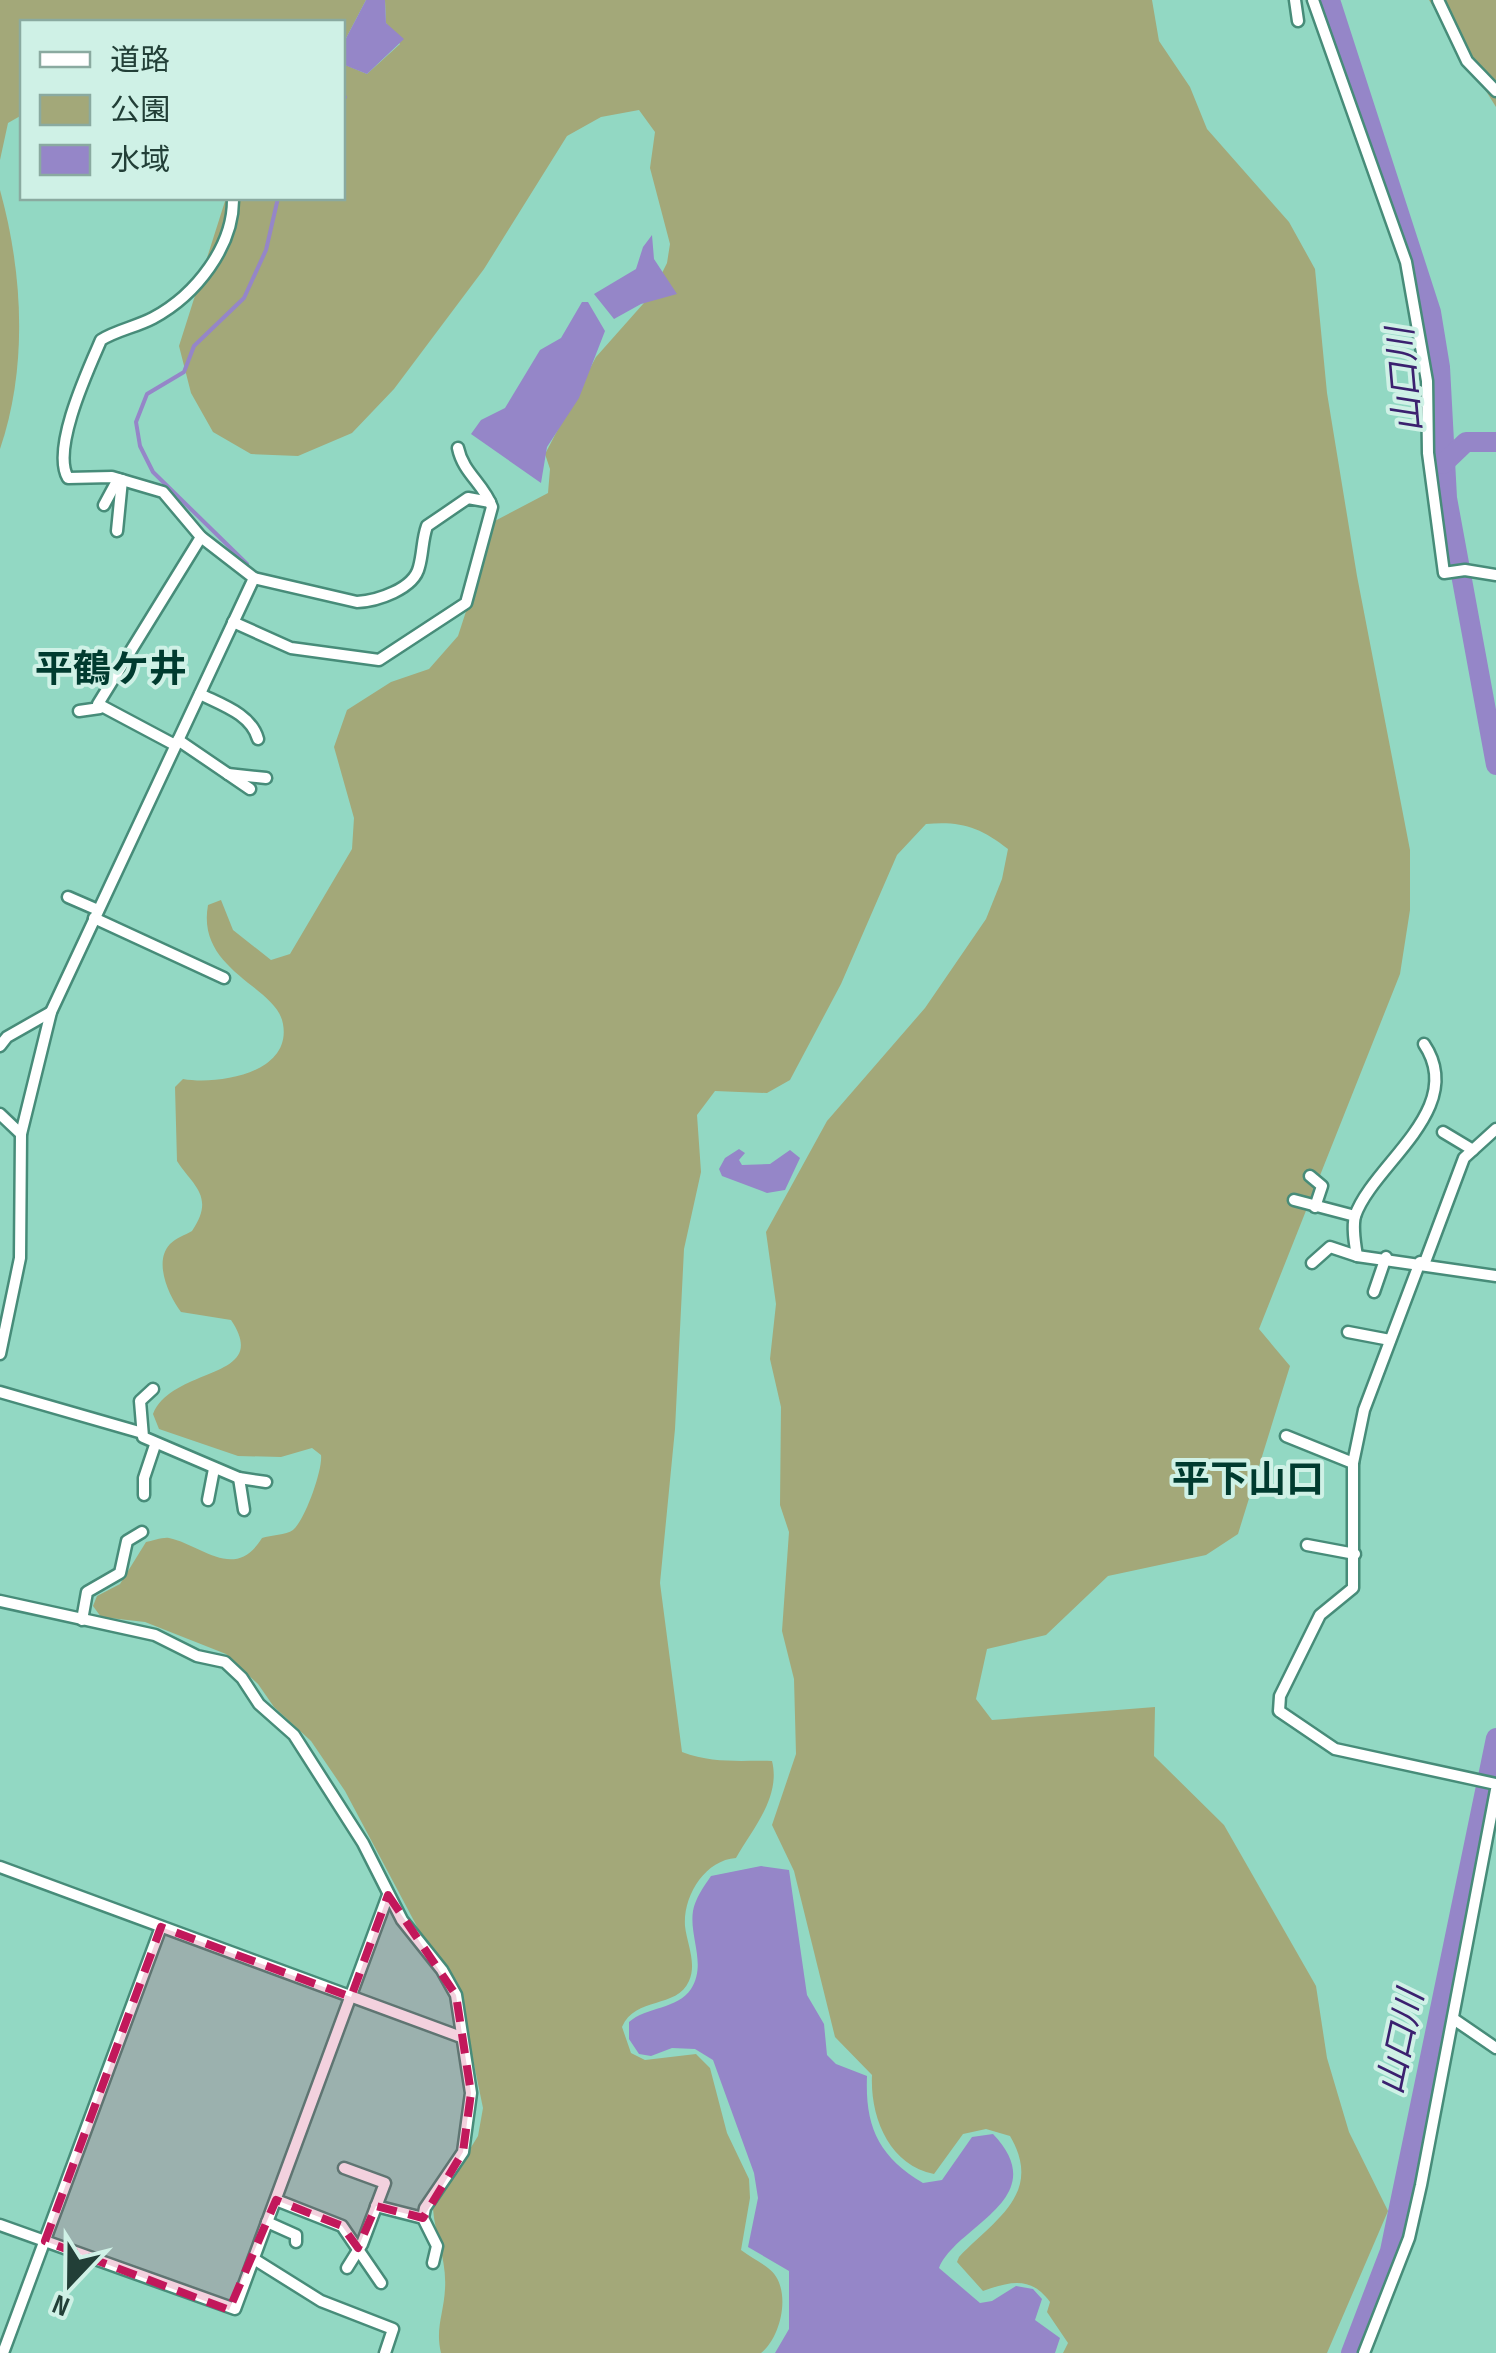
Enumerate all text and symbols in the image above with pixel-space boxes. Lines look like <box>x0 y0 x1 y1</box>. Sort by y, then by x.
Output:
legend <box>20 20 345 200</box>
text: 道路 <box>110 43 170 79</box>
text: 公園 <box>110 93 170 129</box>
text: 水域 <box>110 143 170 179</box>
water label: 山口川 <box>1379 322 1431 434</box>
district label: 平鶴ケ井 <box>35 648 187 693</box>
district label: 平下山口 <box>1172 1458 1324 1503</box>
water label: 山口川 <box>1370 1983 1434 2098</box>
north arrow <box>20 2233 120 2333</box>
text: N <box>48 2287 74 2323</box>

